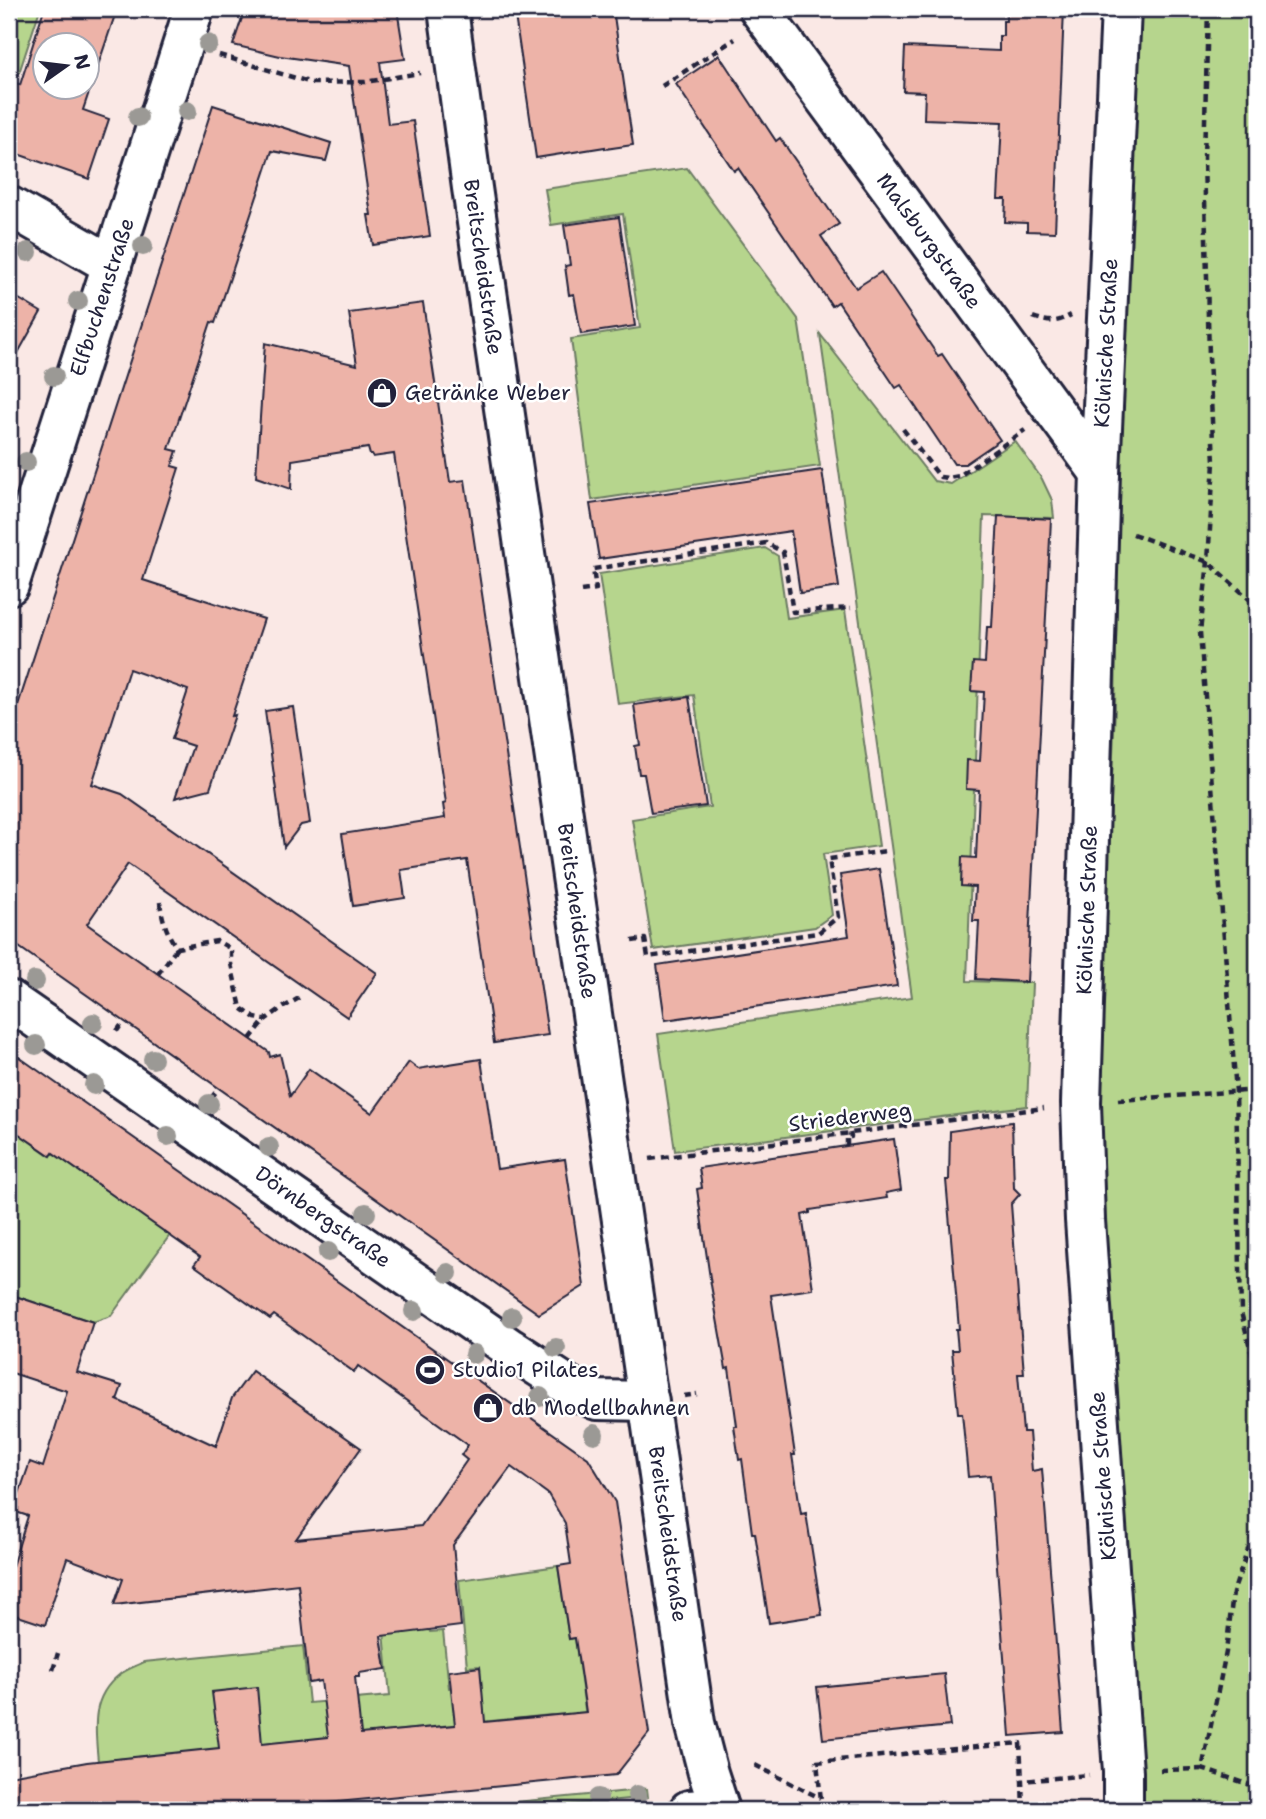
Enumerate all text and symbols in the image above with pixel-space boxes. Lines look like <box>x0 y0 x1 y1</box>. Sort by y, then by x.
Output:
north arrow <box>32 32 102 102</box>
text: N <box>68 52 96 72</box>
street label: Malsburgstraße <box>870 167 988 315</box>
street label: Breitscheidstraße <box>457 177 509 357</box>
street label: Elfbuchenstraße <box>63 214 141 380</box>
street label: Kölnische Straße <box>1088 257 1124 429</box>
shop icon: Getränke Weber <box>365 376 399 410</box>
place label: Getränke Weber <box>405 379 571 407</box>
street label: Breitscheidstraße <box>551 821 603 1001</box>
street label: Kölnische Straße <box>1070 825 1104 995</box>
street label: Striederweg <box>787 1096 913 1138</box>
street label: Dörnbergstraße <box>249 1160 397 1274</box>
sports icon: Studio1 Pilates <box>413 1353 447 1387</box>
place label: Studio1 Pilates <box>453 1356 599 1384</box>
street label: Kölnische Straße <box>1083 1390 1123 1562</box>
shop icon: db Modellbahnen <box>471 1391 505 1425</box>
place label: db Modellbahnen <box>511 1394 690 1422</box>
street label: Breitscheidstraße <box>642 1444 694 1624</box>

